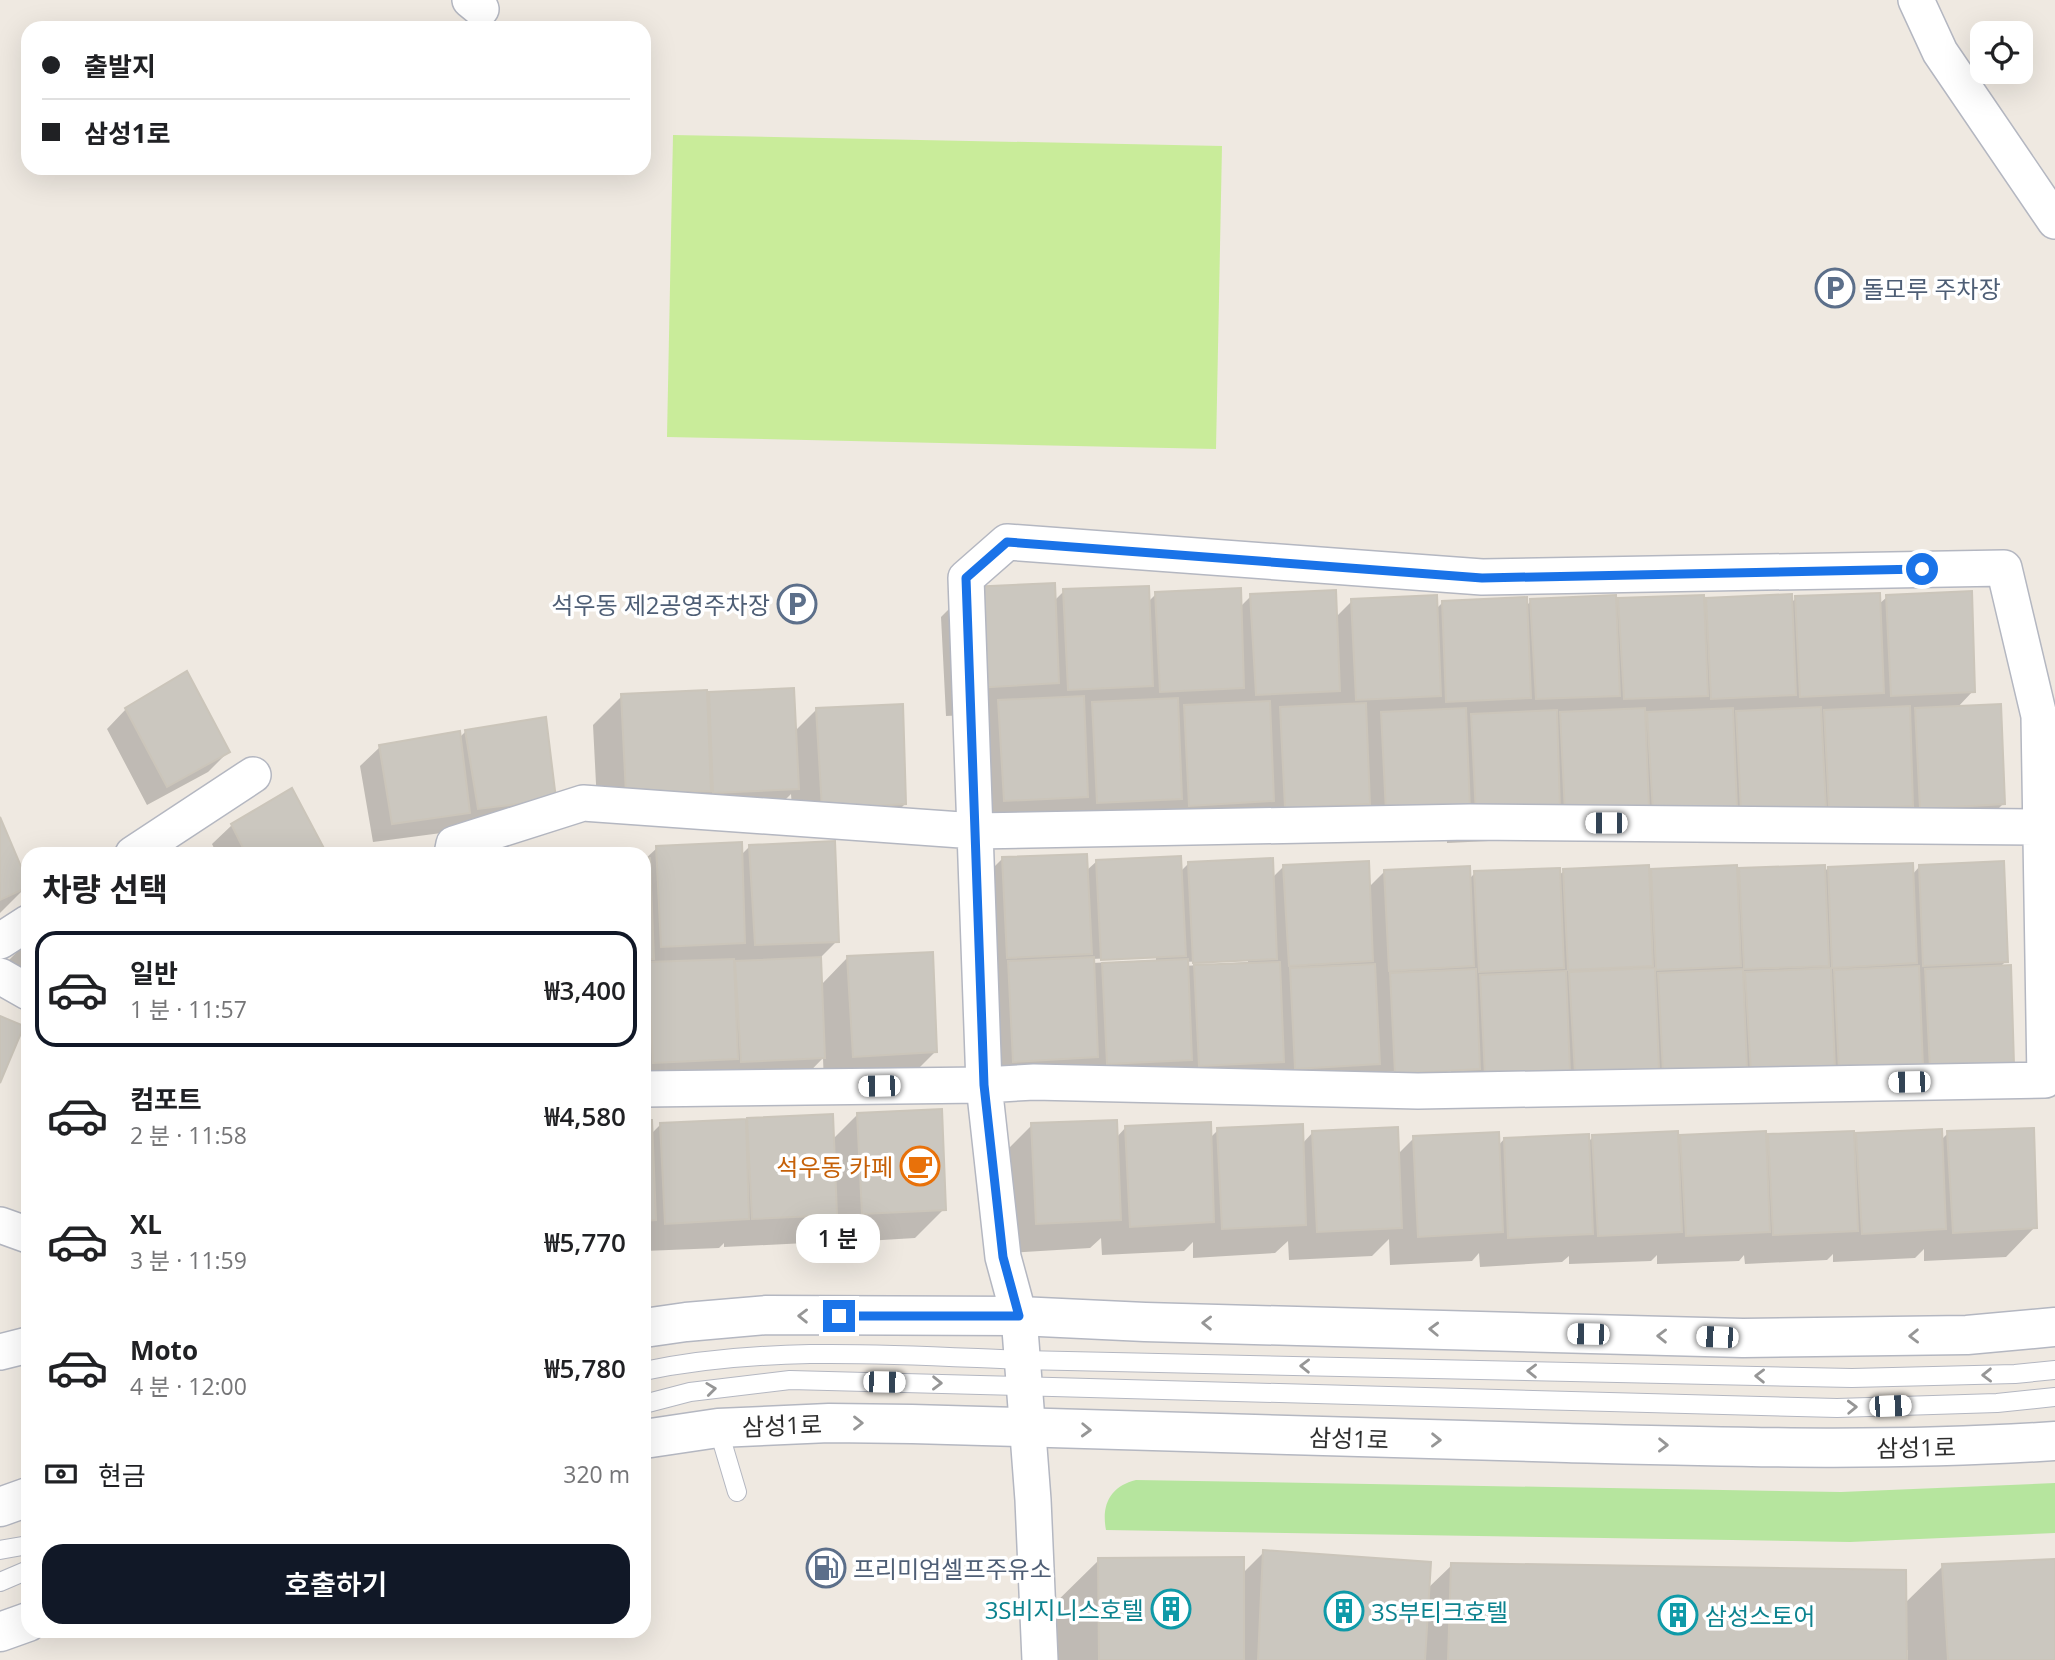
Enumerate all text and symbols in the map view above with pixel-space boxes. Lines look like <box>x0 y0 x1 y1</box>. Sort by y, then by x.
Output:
map controls <box>1970 21 2033 84</box>
button: locate <box>1970 21 2033 84</box>
text: 출발지 <box>84 48 156 84</box>
text: 삼성1로 <box>84 115 171 151</box>
parking icon: 돌모루 주차장 <box>1814 267 1856 309</box>
place label: 돌모루 주차장 <box>1862 272 2001 305</box>
route start <box>1906 553 1938 585</box>
parking icon: 석우동 제2공영주차장 <box>776 583 818 625</box>
place label: 석우동 제2공영주차장 <box>551 588 770 621</box>
car <box>1586 813 1628 834</box>
text: 차량 선택 <box>42 867 168 910</box>
text: 일반 <box>130 955 178 991</box>
icon: car <box>46 958 109 1021</box>
text: ₩3,400 <box>544 972 626 1008</box>
text: 1 분 · 11:57 <box>130 993 247 1025</box>
car <box>1888 1071 1931 1093</box>
car <box>858 1075 901 1097</box>
text: 컴포트 <box>130 1081 202 1117</box>
icon: car <box>46 1084 109 1147</box>
text: ₩4,580 <box>544 1098 626 1134</box>
text: 2 분 · 11:58 <box>130 1119 247 1151</box>
cafe icon: 석우동 카페 <box>899 1145 941 1187</box>
place label: 석우동 카페 <box>776 1150 893 1183</box>
text: XL <box>130 1206 162 1242</box>
icon: car <box>46 1210 109 1273</box>
callout: 1 분 <box>797 1214 881 1264</box>
text: 1 분 <box>818 1222 858 1254</box>
text: ₩5,770 <box>544 1224 626 1260</box>
text: 3 분 · 11:59 <box>130 1244 247 1276</box>
route end <box>823 1300 855 1332</box>
one-way arrow <box>798 1308 808 1324</box>
one-way arrow <box>1201 1315 1212 1331</box>
one-way arrow <box>1428 1322 1439 1337</box>
car <box>1567 1323 1610 1345</box>
car <box>1696 1326 1739 1348</box>
one-way arrow <box>1656 1328 1667 1343</box>
one-way arrow <box>1908 1328 1918 1344</box>
text: Moto <box>130 1332 198 1368</box>
icon: car <box>46 1336 109 1399</box>
text: ₩5,780 <box>544 1350 626 1386</box>
one-way arrow <box>1299 1358 1310 1373</box>
one-way arrow <box>1526 1363 1537 1378</box>
one-way arrow <box>1981 1367 1992 1382</box>
one-way arrow <box>1754 1368 1765 1383</box>
text: 4 분 · 12:00 <box>130 1370 247 1402</box>
car <box>863 1371 906 1393</box>
one-way arrow <box>933 1375 943 1391</box>
one-way arrow <box>705 1382 716 1397</box>
car <box>1869 1395 1912 1417</box>
one-way arrow <box>1847 1399 1858 1415</box>
street label: 삼성1로 <box>741 1407 823 1443</box>
one-way arrow <box>854 1415 864 1431</box>
street label: 삼성1로 <box>1308 1420 1390 1456</box>
one-way arrow <box>1081 1422 1092 1437</box>
street label: 삼성1로 <box>1876 1430 1956 1464</box>
one-way arrow <box>1431 1432 1441 1448</box>
one-way arrow <box>1658 1438 1669 1453</box>
icon: cash <box>42 1455 80 1493</box>
text: 현금 <box>98 1457 146 1493</box>
text: 320 m <box>563 1458 630 1490</box>
button: 호출하기 <box>42 1544 630 1624</box>
fuel station icon: 프리미엄셀프주유소 <box>805 1547 847 1589</box>
place label: 프리미엄셀프주유소 <box>853 1552 1052 1585</box>
building icon: 3S비지니스호텔 <box>1150 1588 1192 1630</box>
building icon: 3S부티크호텔 <box>1323 1590 1365 1632</box>
place label: 3S비지니스호텔 <box>985 1593 1144 1626</box>
building icon: 삼성스토어 <box>1657 1594 1699 1636</box>
place label: 3S부티크호텔 <box>1371 1595 1508 1628</box>
place label: 삼성스토어 <box>1705 1599 1815 1632</box>

